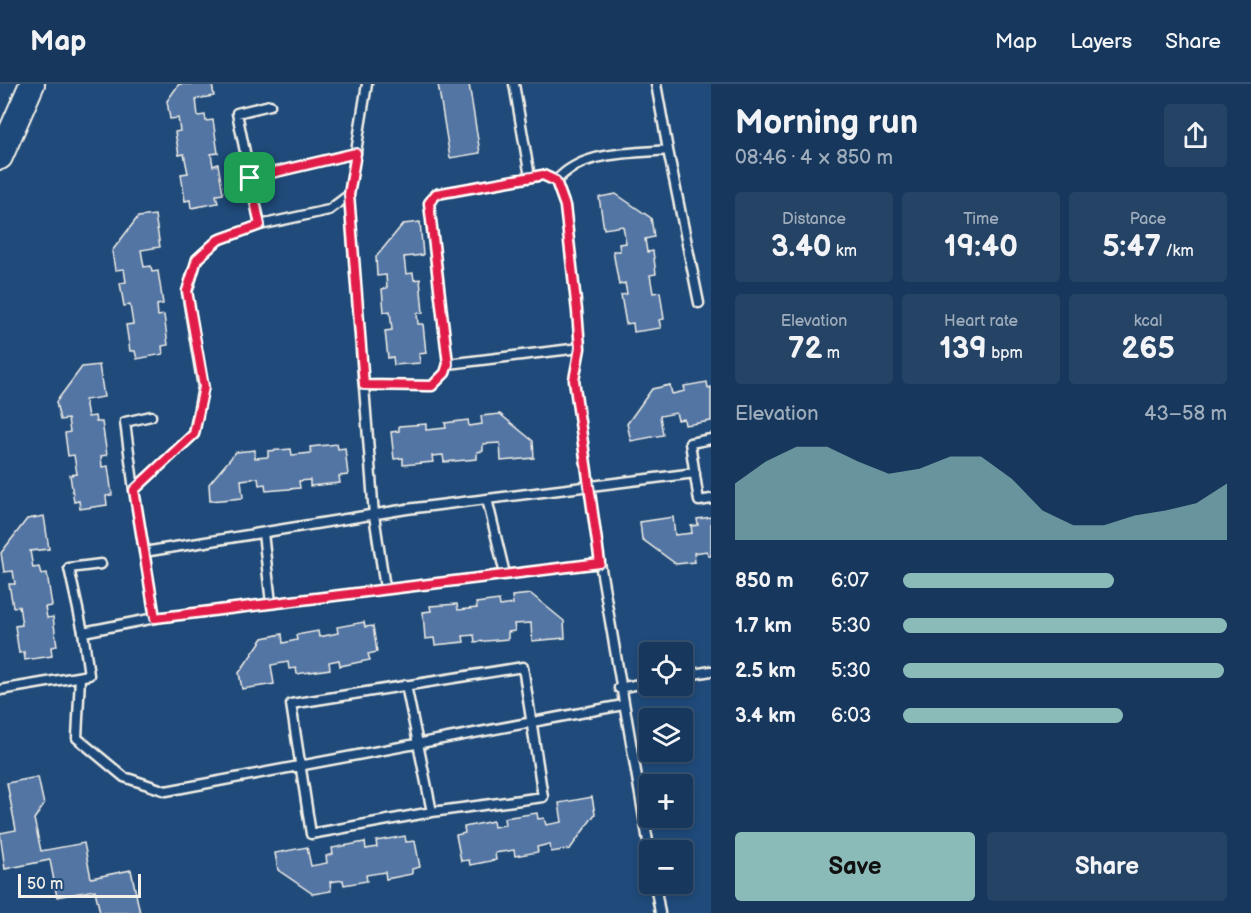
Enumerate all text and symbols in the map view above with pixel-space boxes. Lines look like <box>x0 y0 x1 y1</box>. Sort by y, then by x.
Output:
text: Map <box>30 25 86 58</box>
text: Map <box>995 29 1037 54</box>
text: Layers <box>1070 29 1132 54</box>
text: Share <box>1165 29 1221 54</box>
text: Morning run <box>735 103 918 143</box>
button: share <box>1164 104 1227 167</box>
text: 08:46 · 4 × 850 m <box>735 146 893 170</box>
pin <box>224 152 275 203</box>
icon: arrive <box>233 161 266 194</box>
text: Distance <box>782 210 846 229</box>
text: Time <box>963 210 999 229</box>
text: Pace <box>1130 210 1166 229</box>
text: 3.40 <box>771 229 832 265</box>
text: 19:40 <box>944 229 1018 265</box>
text: 5:47 <box>1102 229 1161 265</box>
text: km <box>832 242 857 261</box>
text: /km <box>1161 242 1194 261</box>
text: Elevation <box>781 312 847 331</box>
text: Heart rate <box>944 312 1018 331</box>
text: kcal <box>1134 312 1162 331</box>
text: 72 <box>788 331 822 367</box>
text: 139 <box>939 331 987 367</box>
text: 265 <box>1121 331 1175 367</box>
text: m <box>822 344 840 363</box>
text: bpm <box>987 344 1023 363</box>
text: Elevation <box>735 402 818 426</box>
text: 43–58 m <box>1144 402 1227 426</box>
text: 850 m <box>735 569 793 593</box>
text: 6:07 <box>831 569 869 593</box>
text: 1.7 km <box>735 614 792 638</box>
text: 5:30 <box>831 614 871 638</box>
map controls <box>639 642 693 894</box>
button: locate <box>639 642 693 696</box>
text: 2.5 km <box>735 659 796 683</box>
text: 5:30 <box>831 659 871 683</box>
text: 3.4 km <box>735 704 796 728</box>
text: 6:03 <box>831 704 871 728</box>
button: layers <box>639 708 693 762</box>
button: + <box>639 774 693 828</box>
button: Save <box>735 832 975 901</box>
button: Share <box>987 832 1227 901</box>
button: − <box>639 840 693 894</box>
scale bar <box>18 871 141 898</box>
text: 50 m <box>27 875 63 894</box>

